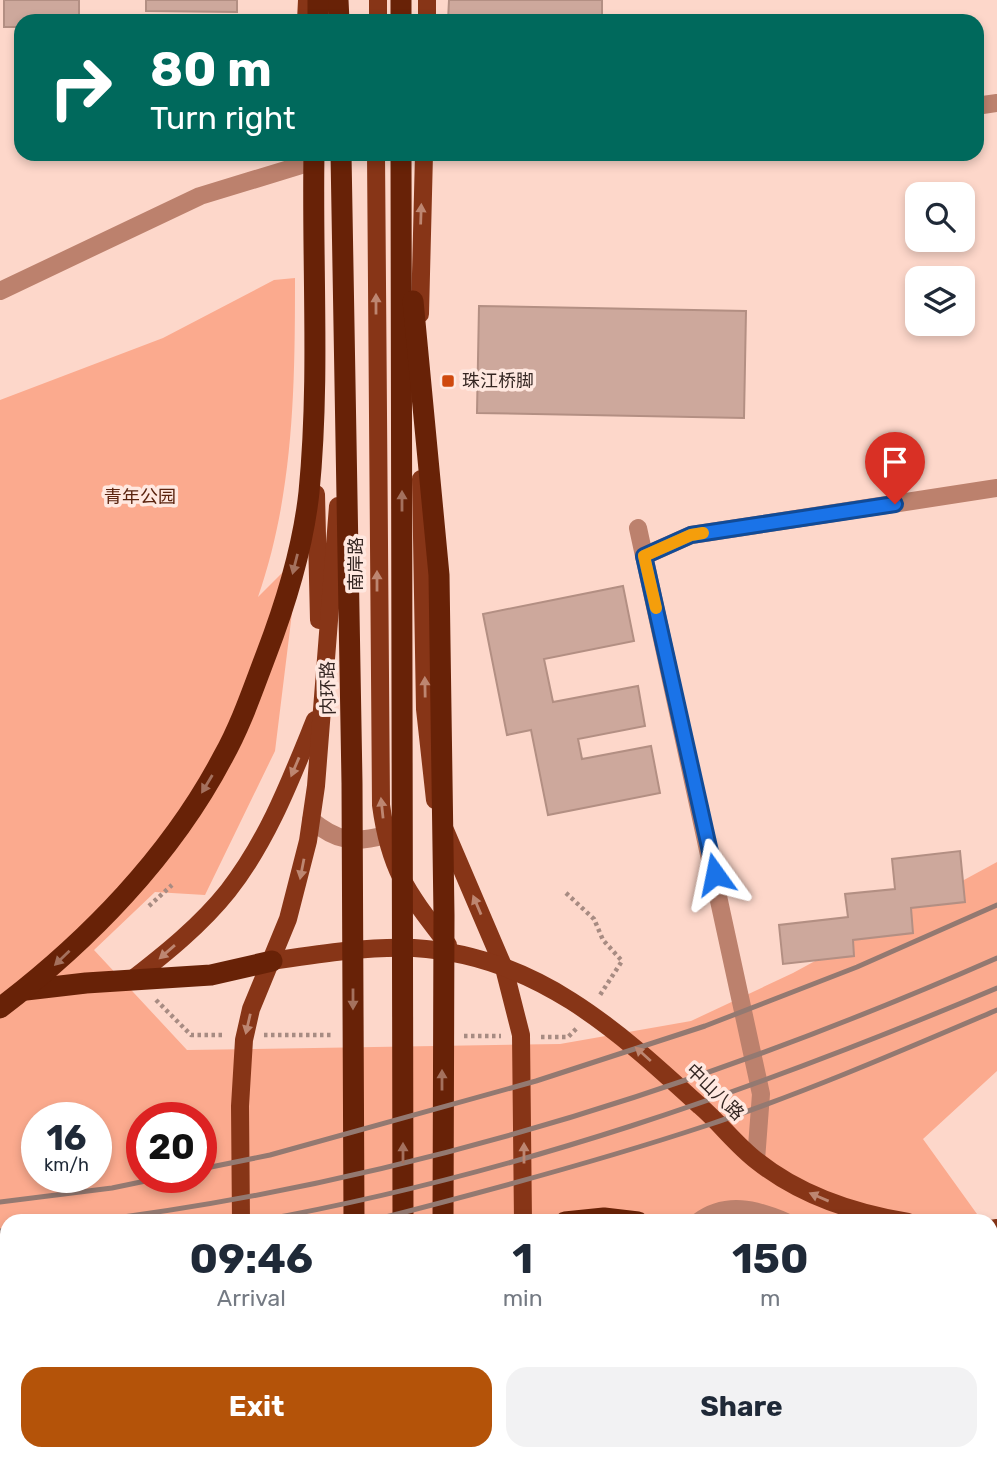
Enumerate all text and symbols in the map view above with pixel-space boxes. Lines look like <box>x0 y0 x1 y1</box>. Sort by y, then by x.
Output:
text: 80 m <box>150 40 272 98</box>
icon: right <box>35 42 126 133</box>
text: Turn right <box>150 99 295 137</box>
map controls <box>905 182 975 336</box>
button: search <box>905 182 975 252</box>
one-way arrow <box>415 203 427 225</box>
button: layers <box>905 266 975 336</box>
one-way arrow <box>370 293 382 315</box>
place label: 珠江桥脚 <box>462 370 534 392</box>
marker: 珠江桥脚 <box>440 373 456 389</box>
pin <box>865 432 925 504</box>
icon: arrive <box>876 443 914 481</box>
park label: 青年公园 <box>104 486 176 508</box>
one-way arrow <box>396 489 408 511</box>
street label: 南岸路 <box>345 537 367 591</box>
one-way arrow <box>289 553 300 575</box>
one-way arrow <box>371 570 383 592</box>
street label: 内环路 <box>317 661 339 715</box>
one-way arrow <box>419 675 430 697</box>
one-way arrow <box>289 757 300 778</box>
one-way arrow <box>201 775 214 794</box>
one-way arrow <box>376 797 387 819</box>
position arrow <box>678 837 752 911</box>
one-way arrow <box>296 858 307 880</box>
one-way arrow <box>471 895 482 916</box>
one-way arrow <box>158 944 175 959</box>
one-way arrow <box>53 950 70 967</box>
one-way arrow <box>347 988 359 1010</box>
one-way arrow <box>242 1013 253 1035</box>
one-way arrow <box>635 1047 652 1063</box>
street label: 中山八路 <box>681 1059 749 1125</box>
one-way arrow <box>436 1069 448 1091</box>
speed limit sign: 20 <box>126 1102 217 1193</box>
text: 16 <box>46 1117 87 1159</box>
one-way arrow <box>397 1142 409 1164</box>
one-way arrow <box>518 1142 530 1164</box>
text: km/h <box>44 1154 89 1176</box>
one-way arrow <box>808 1191 829 1202</box>
text: 09:46 <box>189 1234 313 1284</box>
text: 1 <box>512 1234 533 1284</box>
text: 150 <box>732 1234 809 1284</box>
text: Arrival <box>217 1284 286 1312</box>
text: min <box>503 1284 543 1312</box>
text: m <box>760 1284 781 1312</box>
button: Exit <box>21 1367 492 1447</box>
button: Share <box>506 1367 977 1447</box>

